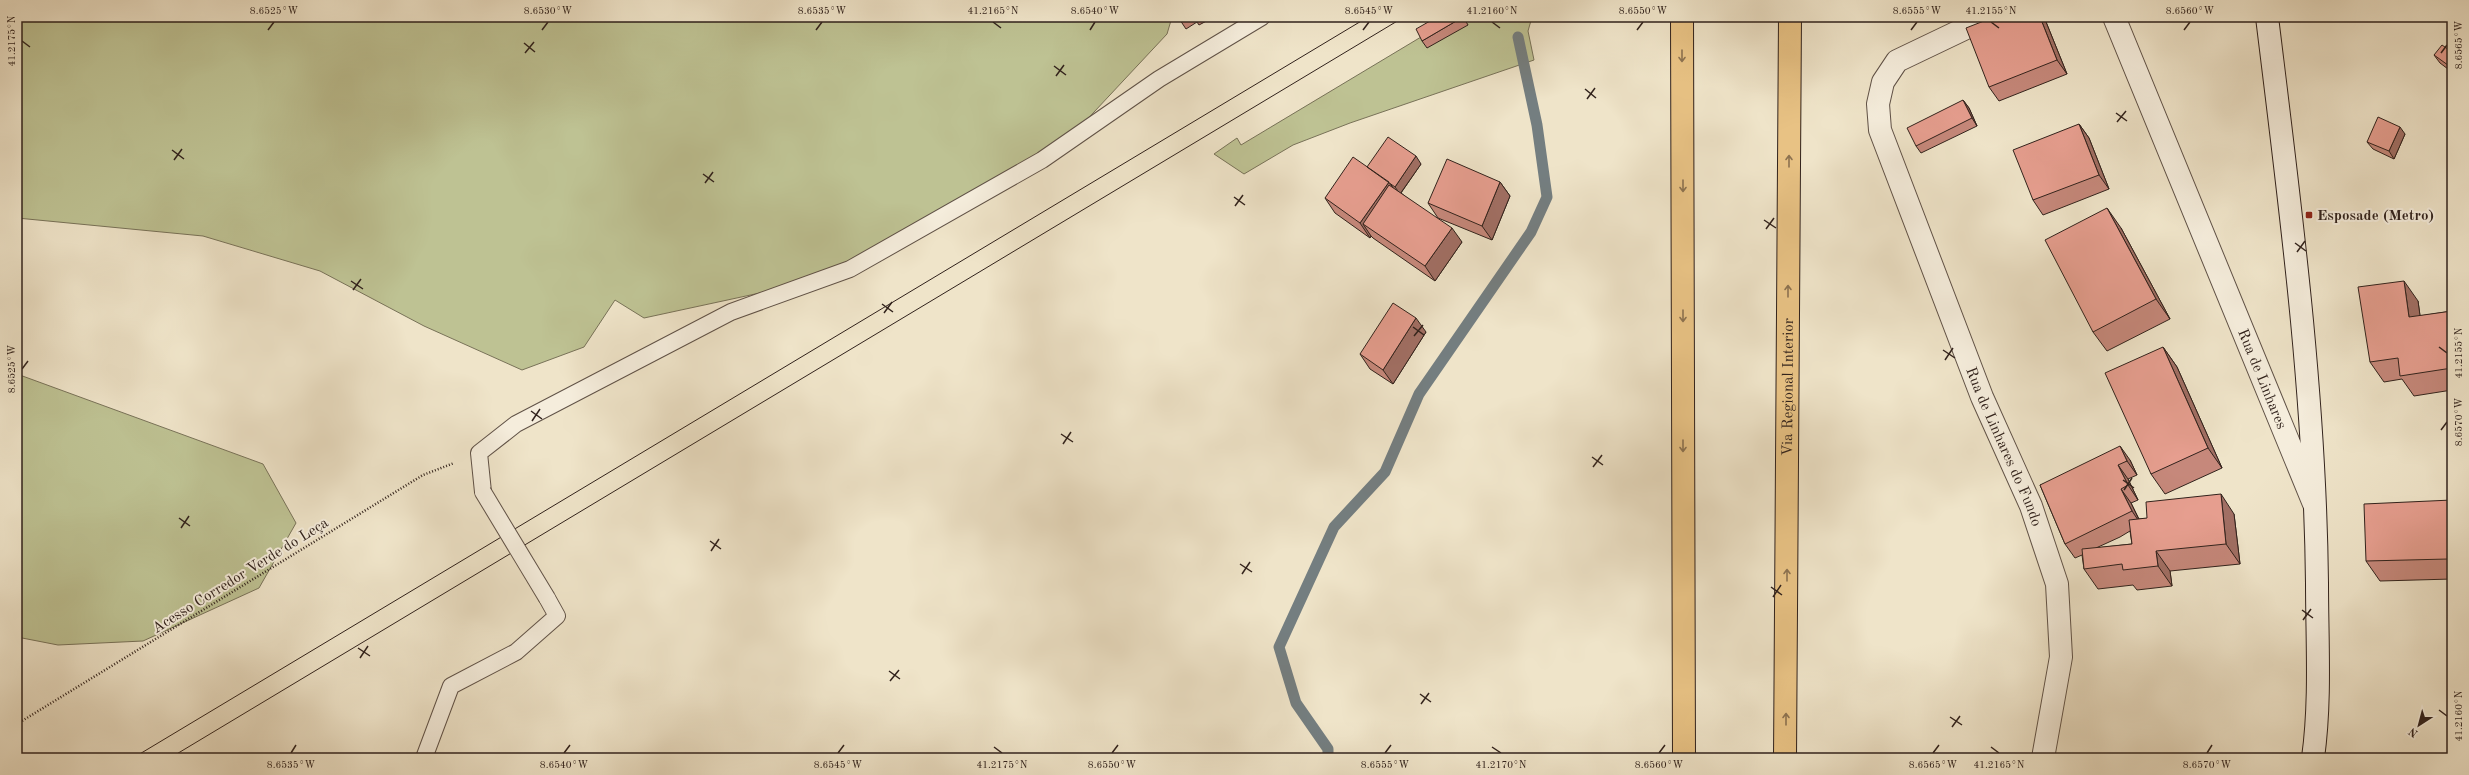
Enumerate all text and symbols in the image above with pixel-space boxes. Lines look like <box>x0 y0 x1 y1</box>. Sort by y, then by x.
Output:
text: 8.6525°W <box>250 6 298 16</box>
text: 8.6530°W <box>524 6 572 16</box>
text: 8.6535°W <box>798 6 846 16</box>
text: 41.2165°N <box>967 6 1019 16</box>
text: 8.6540°W <box>1071 6 1119 16</box>
text: 8.6545°W <box>1345 6 1393 16</box>
text: 41.2160°N <box>1466 6 1518 16</box>
text: 8.6550°W <box>1619 6 1667 16</box>
text: 8.6555°W <box>1893 6 1941 16</box>
text: 41.2155°N <box>1965 6 2017 16</box>
text: 8.6560°W <box>2166 6 2214 16</box>
text: 41.2175°N <box>7 15 17 67</box>
text: 8.6565°W <box>2454 21 2464 69</box>
one-way arrow <box>1678 49 1686 62</box>
one-way arrow <box>1785 155 1793 168</box>
one-way arrow <box>1679 179 1687 192</box>
place label: Esposade (Metro) <box>2317 209 2434 224</box>
marker: Esposade (Metro) <box>2304 210 2314 220</box>
one-way arrow <box>1784 285 1792 298</box>
one-way arrow <box>1679 309 1687 322</box>
street label: Via Regional Interior <box>1781 318 1797 456</box>
street label: Rua de Linhares <box>2234 327 2288 431</box>
text: 41.2155°N <box>2454 327 2464 379</box>
text: 8.6525°W <box>7 345 17 393</box>
street label: Rua de Linhares do Fundo <box>1962 365 2043 529</box>
text: 8.6570°W <box>2454 398 2464 446</box>
one-way arrow <box>1679 439 1687 452</box>
street label: Acesso Corredor Verde do Leça <box>150 515 332 637</box>
one-way arrow <box>1783 569 1791 582</box>
text: 41.2160°N <box>2454 690 2464 742</box>
north arrow <box>2399 705 2439 745</box>
one-way arrow <box>1782 713 1790 726</box>
text: N <box>2407 725 2421 739</box>
text: 8.6535°W <box>267 760 315 770</box>
text: 8.6540°W <box>540 760 588 770</box>
text: 8.6545°W <box>814 760 862 770</box>
text: 41.2175°N <box>976 760 1028 770</box>
text: 8.6550°W <box>1088 760 1136 770</box>
text: 8.6555°W <box>1361 760 1409 770</box>
text: 41.2170°N <box>1475 760 1527 770</box>
text: 8.6560°W <box>1635 760 1683 770</box>
text: 8.6565°W <box>1909 760 1957 770</box>
text: 41.2165°N <box>1973 760 2025 770</box>
text: 8.6570°W <box>2183 760 2231 770</box>

